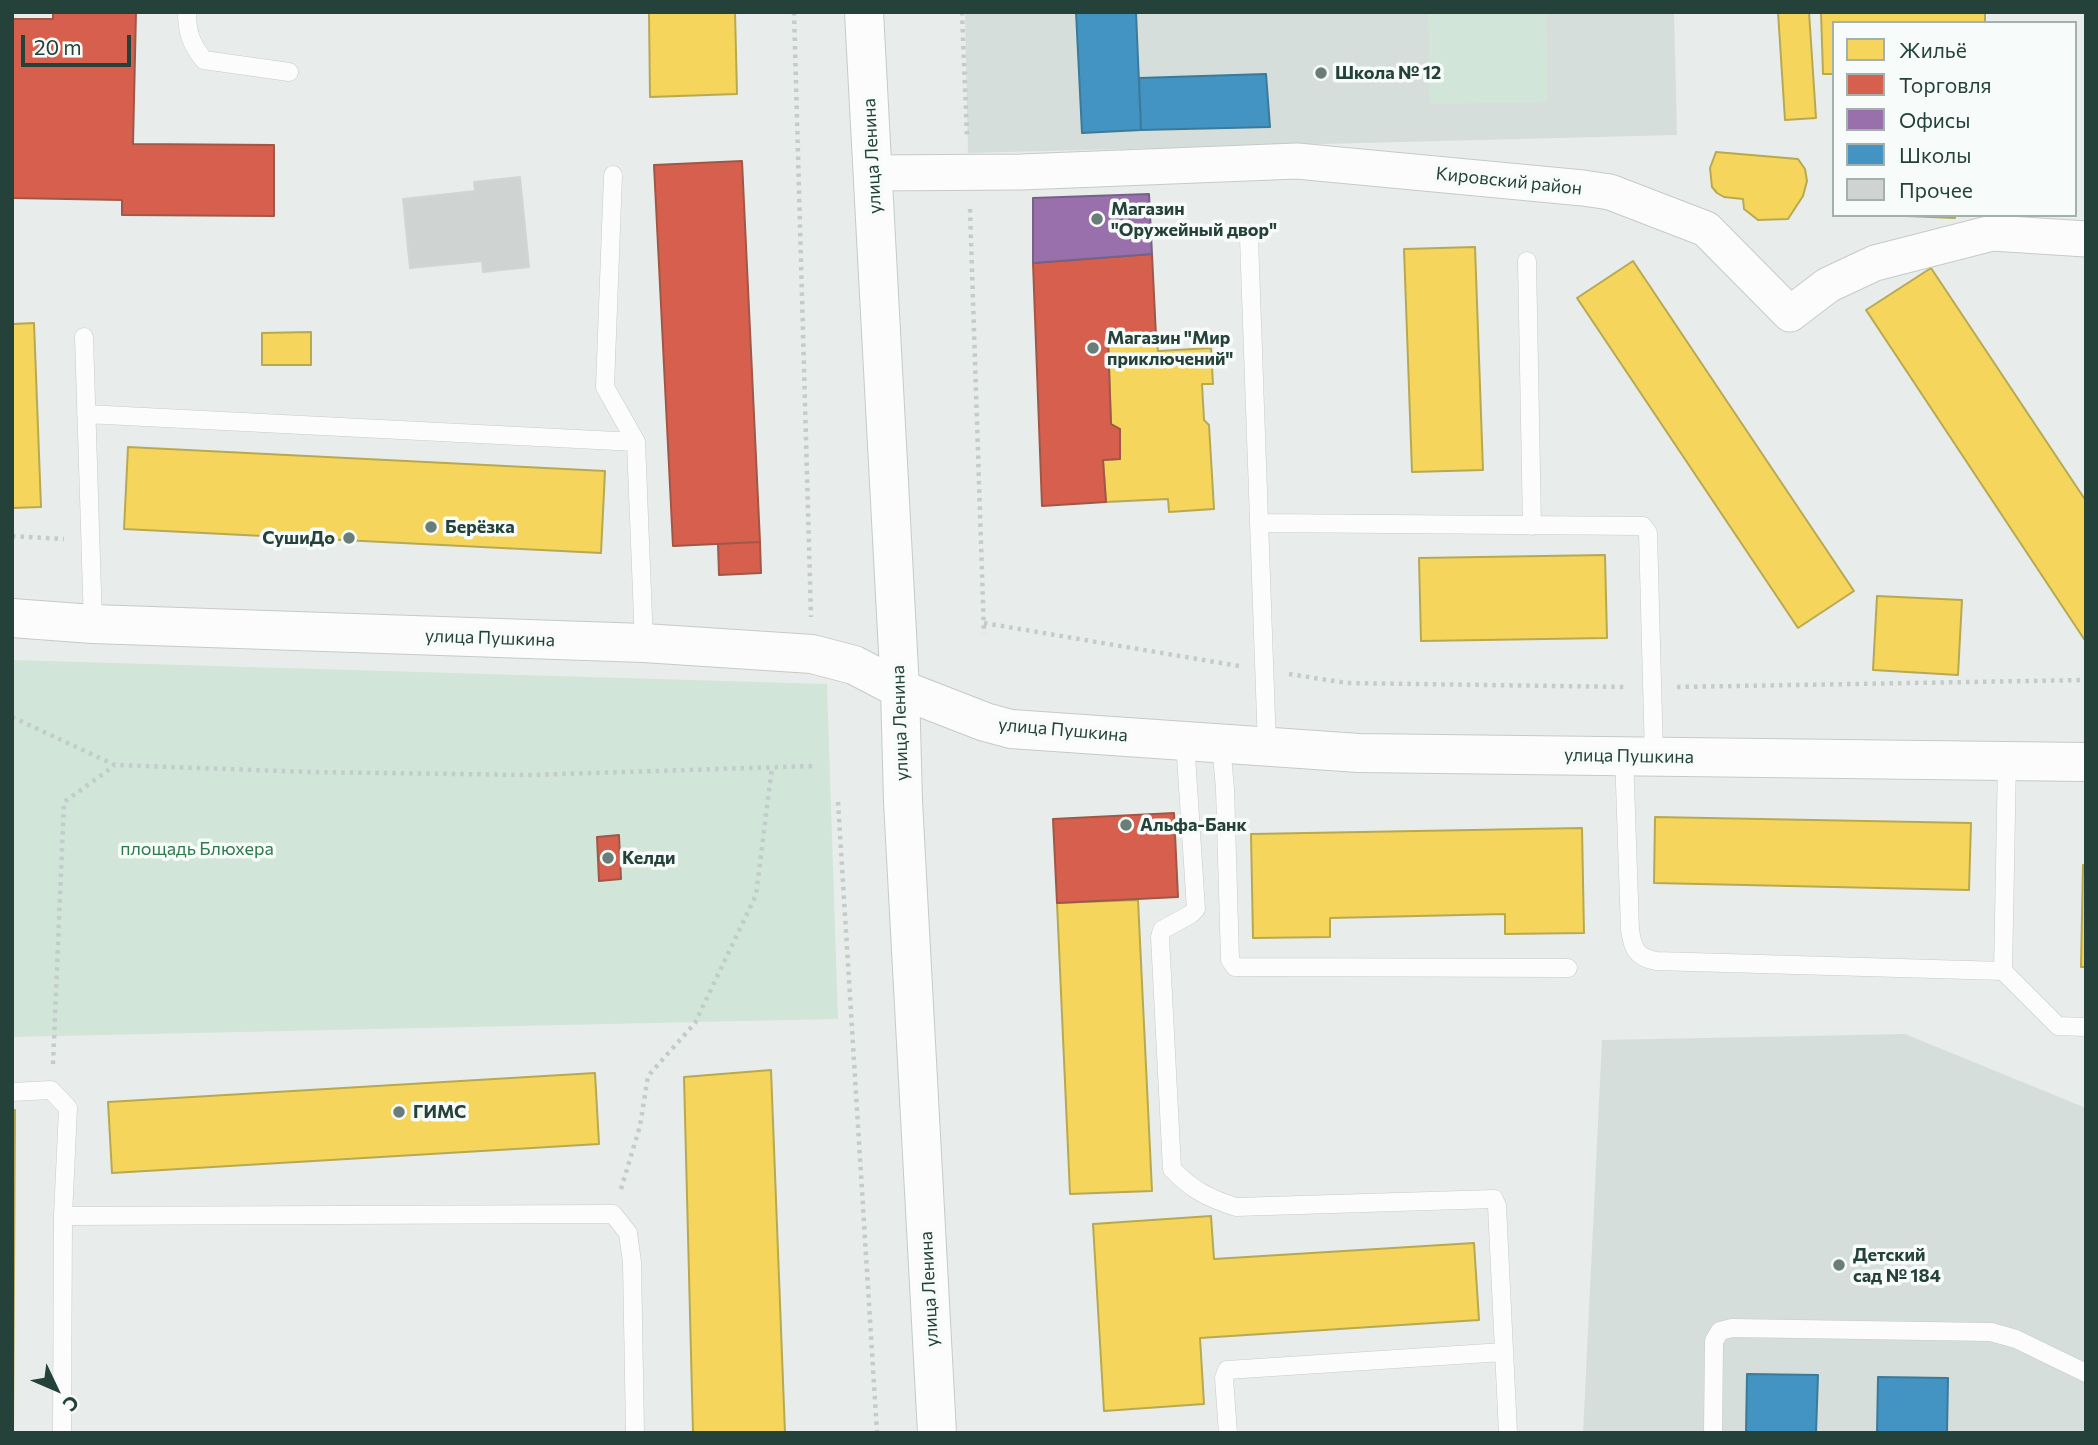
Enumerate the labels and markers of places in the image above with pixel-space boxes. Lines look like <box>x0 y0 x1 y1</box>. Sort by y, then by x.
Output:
place label: Школа № 12 <box>1335 62 1441 84</box>
marker: Школа № 12 <box>1313 65 1329 81</box>
place label: Магазин "Оружейный двор" <box>1111 198 1277 241</box>
marker: Магазин "Оружейный двор" <box>1089 211 1105 227</box>
place label: Магазин "Мир приключений" <box>1107 327 1233 370</box>
marker: Магазин "Мир приключений" <box>1085 340 1101 356</box>
place label: Берёзка <box>445 516 515 538</box>
marker: Берёзка <box>423 519 439 535</box>
place label: СушиДо <box>262 527 335 549</box>
marker: СушиДо <box>341 530 357 546</box>
place label: Альфа-Банк <box>1140 814 1247 836</box>
marker: Альфа-Банк <box>1118 817 1134 833</box>
place label: Келди <box>622 847 676 869</box>
marker: Келди <box>600 850 616 866</box>
place label: ГИМС <box>413 1101 466 1123</box>
marker: ГИМС <box>391 1104 407 1120</box>
place label: Детский сад № 184 <box>1853 1244 1941 1286</box>
marker: Детский сад № 184 <box>1831 1257 1847 1273</box>

